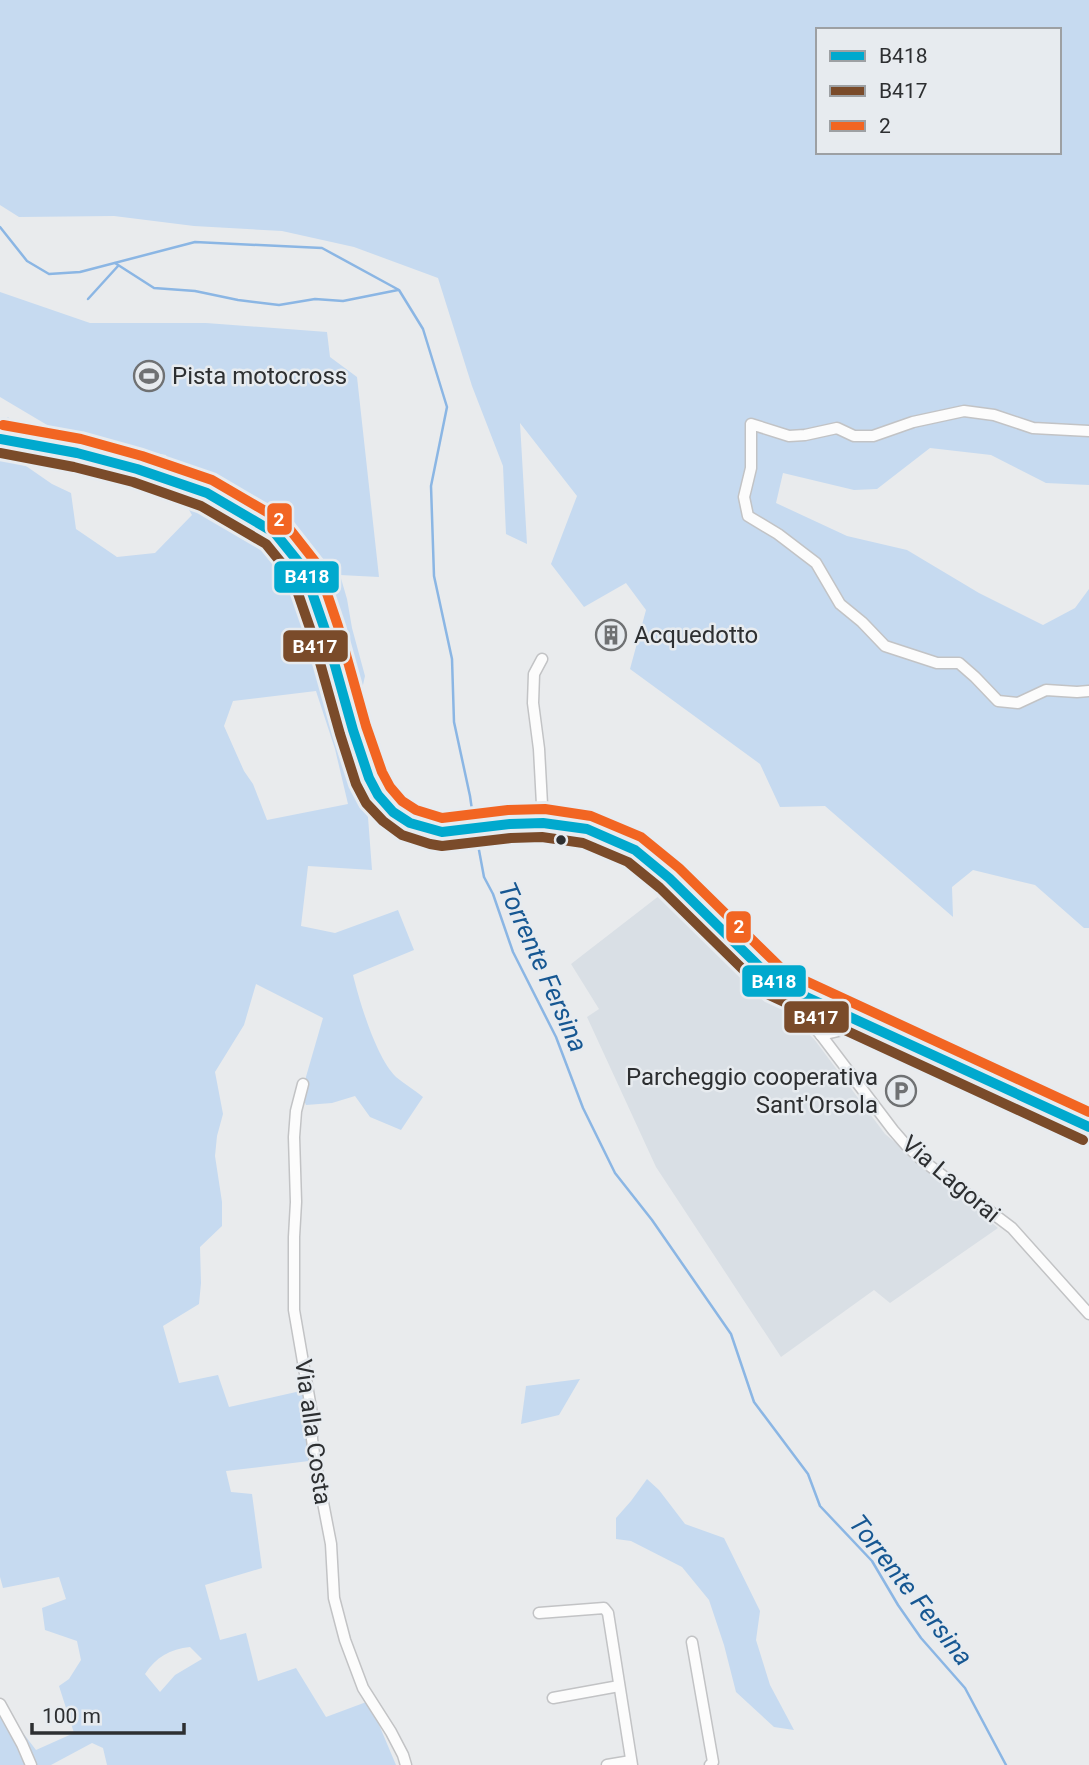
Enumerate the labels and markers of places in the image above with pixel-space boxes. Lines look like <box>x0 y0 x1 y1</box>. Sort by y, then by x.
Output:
sports icon: Pista motocross <box>132 359 166 393</box>
place label: Pista motocross <box>172 362 347 390</box>
building icon: Acquedotto <box>594 618 628 652</box>
place label: Acquedotto <box>634 621 758 649</box>
unlabelled marker <box>554 833 568 847</box>
place label: Parcheggio cooperativa Sant'Orsola <box>626 1063 878 1119</box>
parking icon: Parcheggio cooperativa Sant'Orsola <box>884 1074 918 1108</box>

